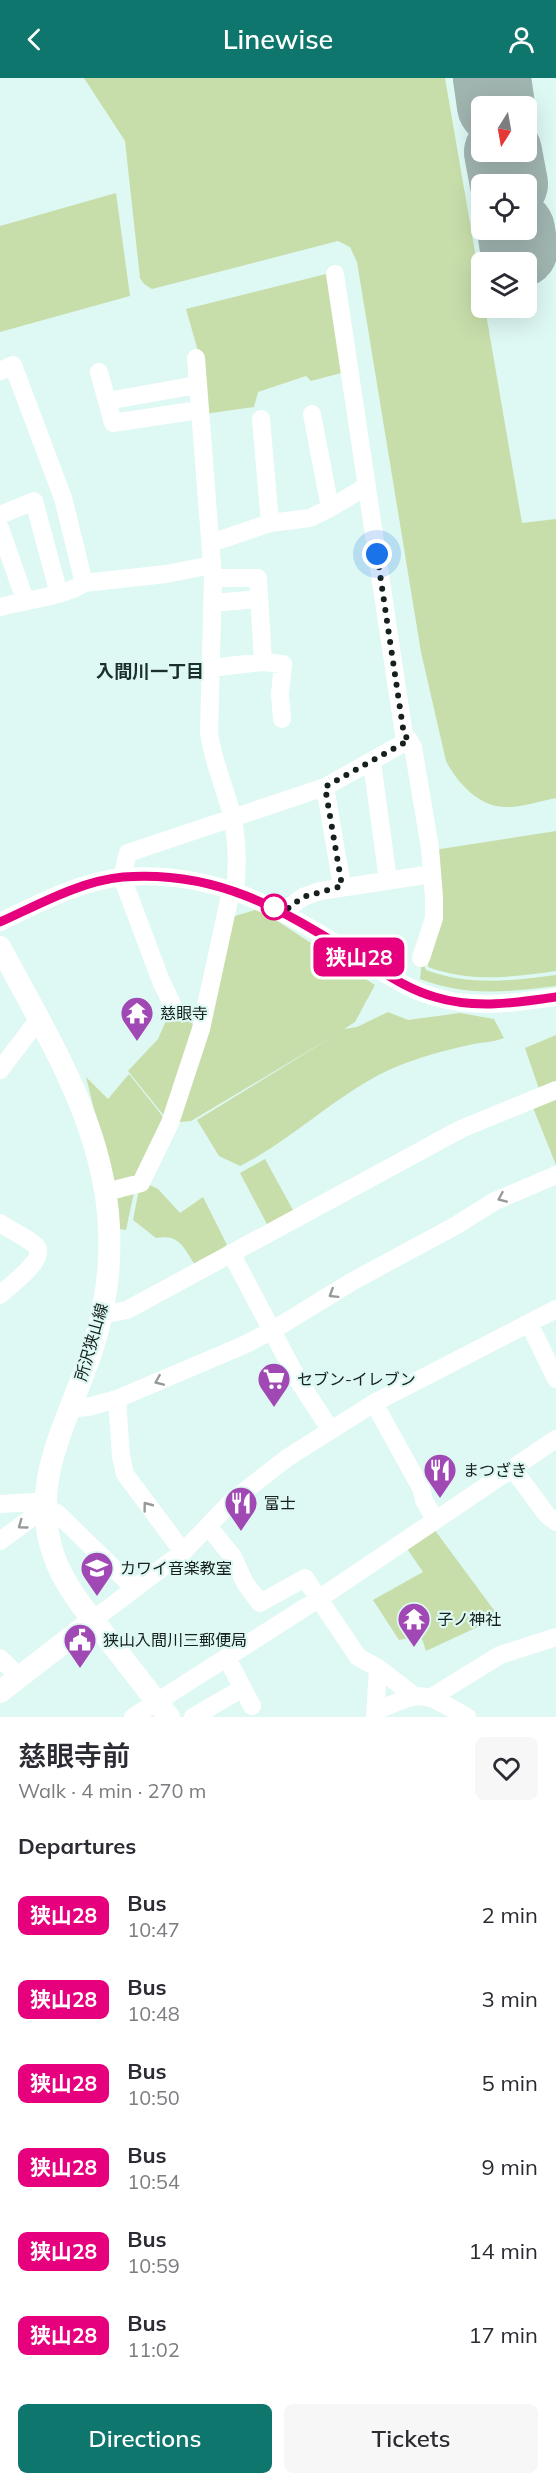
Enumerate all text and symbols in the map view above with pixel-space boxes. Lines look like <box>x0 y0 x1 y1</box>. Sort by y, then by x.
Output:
text: Linewise <box>223 22 333 56</box>
icon: back <box>18 23 51 56</box>
icon: person <box>505 23 538 56</box>
north arrow <box>471 96 537 162</box>
map controls <box>471 96 537 318</box>
button: locate <box>471 174 537 240</box>
button: layers <box>471 252 537 318</box>
your location <box>362 539 392 569</box>
district label: 入間川一丁目 <box>96 660 204 683</box>
unlabelled marker <box>261 894 287 920</box>
line badge: 狭山28 <box>317 938 401 976</box>
text: 狭山28 <box>325 944 393 970</box>
temple icon: 慈眼寺 <box>119 995 155 1042</box>
place label: 慈眼寺 <box>160 1003 208 1023</box>
one-way arrow <box>498 1190 509 1202</box>
one-way arrow <box>329 1287 340 1298</box>
street label: 所沢狭山線 <box>70 1301 112 1383</box>
supermarket icon: セブン-イレブン <box>256 1361 292 1408</box>
place label: セブン-イレブン <box>297 1369 416 1389</box>
one-way arrow <box>154 1374 165 1386</box>
restaurant icon: まつざき <box>422 1452 458 1499</box>
place label: まつざき <box>463 1460 527 1480</box>
restaurant icon: 富士 <box>223 1485 259 1532</box>
place label: 富士 <box>264 1493 296 1513</box>
one-way arrow <box>144 1501 155 1512</box>
one-way arrow <box>18 1518 29 1529</box>
school or university icon: カワイ音楽教室 <box>79 1550 115 1597</box>
place label: カワイ音楽教室 <box>120 1558 232 1578</box>
temple icon: 子ノ神社 <box>396 1601 432 1648</box>
place label: 子ノ神社 <box>437 1609 501 1629</box>
public building icon: 狭山入間川三郵便局 <box>62 1622 98 1669</box>
place label: 狭山入間川三郵便局 <box>103 1630 247 1650</box>
button: heart <box>475 1737 538 1800</box>
text: 慈眼寺前 <box>18 1738 130 1773</box>
text: Walk · 4 min · 270 m <box>18 1778 206 1803</box>
text: Departures <box>18 1832 136 1860</box>
text: Bus <box>127 1889 167 1917</box>
text: 2 min <box>482 1901 538 1929</box>
text: 狭山28 <box>30 1902 97 1928</box>
text: 10:47 <box>127 1917 180 1942</box>
text: Bus <box>127 1973 167 2001</box>
text: 3 min <box>482 1985 538 2013</box>
text: 狭山28 <box>30 1986 97 2012</box>
text: 10:48 <box>127 2001 180 2026</box>
text: Bus <box>127 2057 167 2085</box>
text: 5 min <box>482 2069 538 2097</box>
text: 狭山28 <box>30 2070 97 2096</box>
text: 10:50 <box>127 2085 180 2110</box>
text: Bus <box>127 2141 167 2169</box>
text: 9 min <box>482 2153 538 2181</box>
text: 狭山28 <box>30 2154 97 2180</box>
text: 10:54 <box>127 2169 180 2194</box>
text: Bus <box>127 2225 167 2253</box>
text: 14 min <box>468 2237 538 2265</box>
text: 狭山28 <box>30 2238 97 2264</box>
text: 10:59 <box>127 2253 180 2278</box>
text: Bus <box>127 2309 167 2337</box>
text: 17 min <box>468 2321 538 2349</box>
text: 狭山28 <box>30 2322 97 2348</box>
text: 11:02 <box>127 2337 180 2362</box>
button: Directions <box>18 2404 272 2473</box>
button: Tickets <box>284 2404 538 2473</box>

